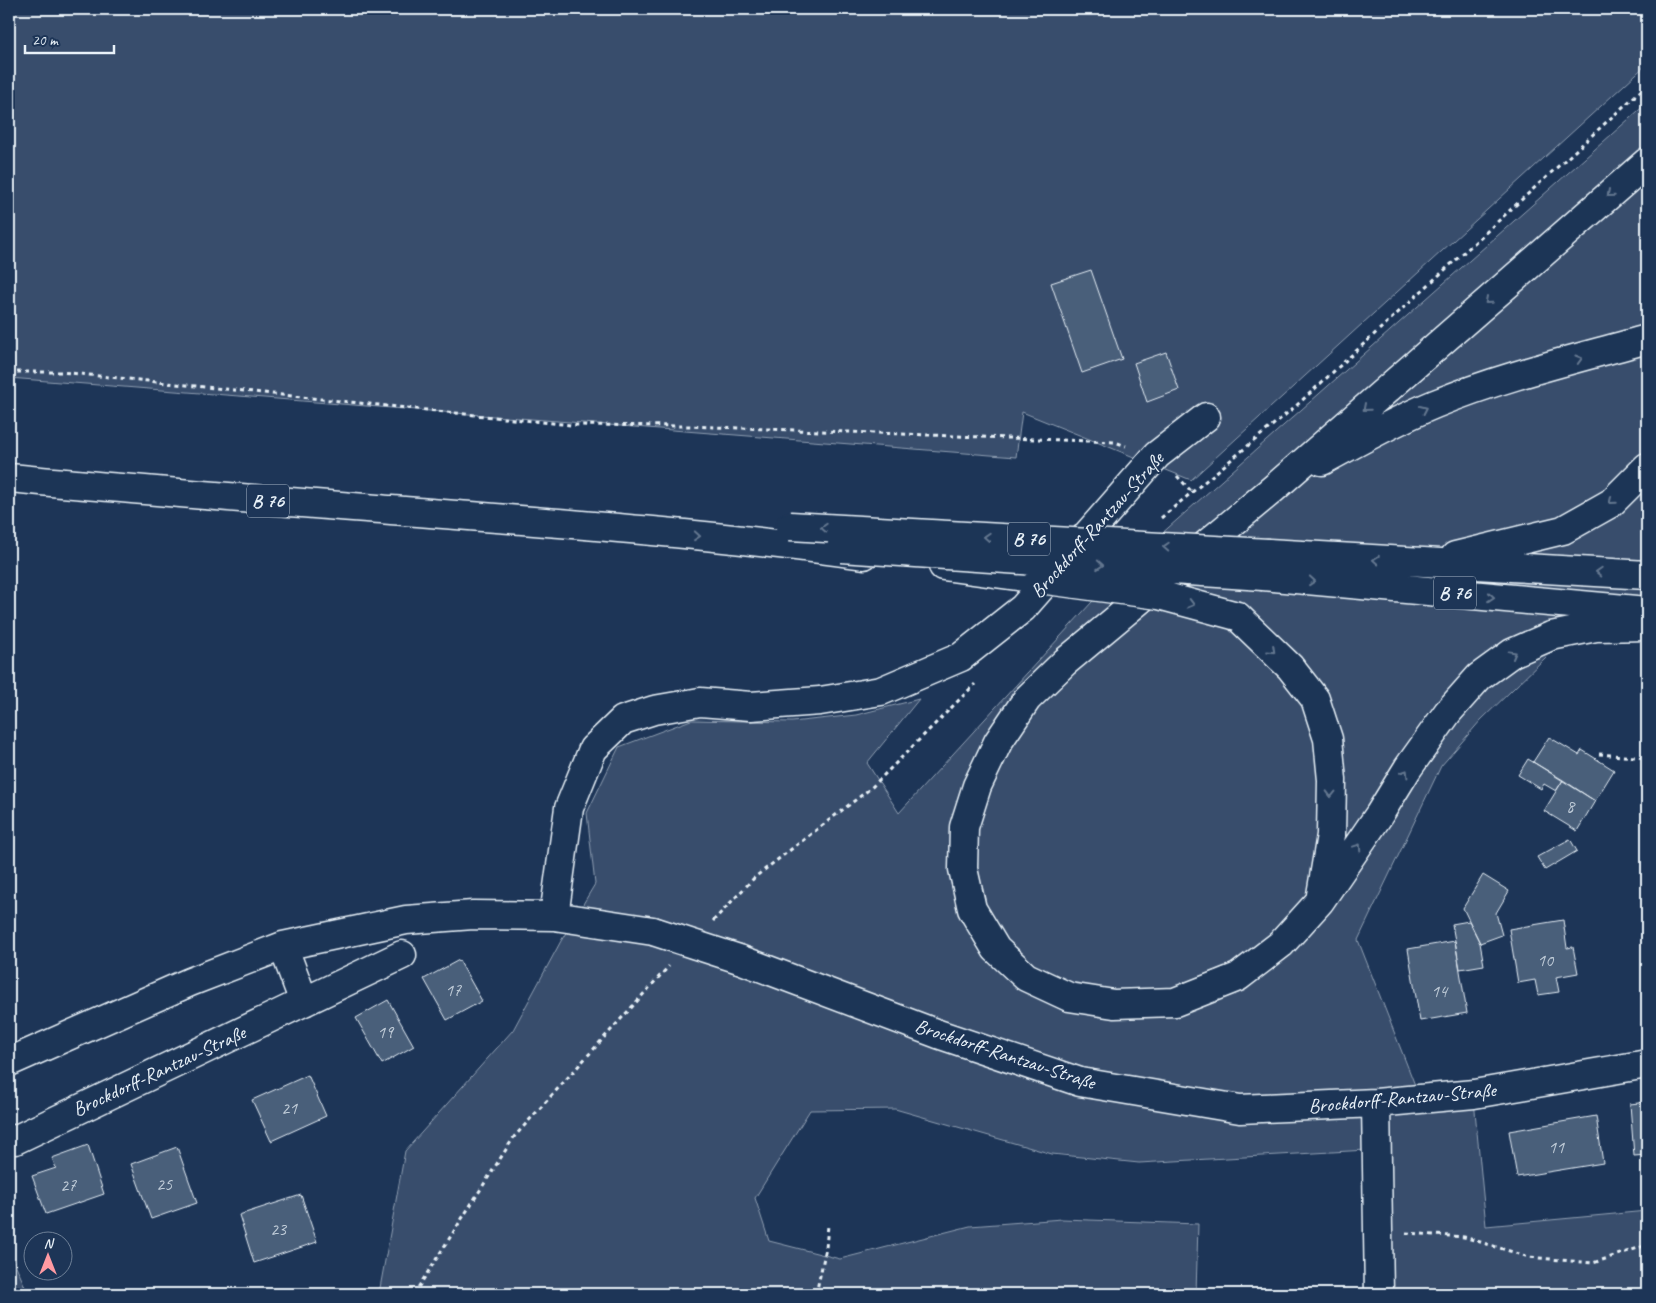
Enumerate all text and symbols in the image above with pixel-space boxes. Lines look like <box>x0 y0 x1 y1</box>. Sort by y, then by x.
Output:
scale bar <box>25 22 114 54</box>
text: 20 m <box>32 31 59 50</box>
one-way arrow <box>1607 188 1616 196</box>
one-way arrow <box>1484 295 1493 304</box>
one-way arrow <box>1574 354 1582 364</box>
one-way arrow <box>1362 402 1371 411</box>
one-way arrow <box>1419 405 1428 416</box>
street label: Brockdorff-Rantzau-Straße <box>1025 446 1170 603</box>
road number: B 76 <box>247 484 289 518</box>
one-way arrow <box>1609 495 1618 503</box>
road number: B 76 <box>1008 522 1050 556</box>
one-way arrow <box>820 523 828 534</box>
one-way arrow <box>694 530 702 541</box>
one-way arrow <box>982 532 990 543</box>
one-way arrow <box>1162 542 1170 553</box>
one-way arrow <box>1372 554 1380 565</box>
one-way arrow <box>1096 560 1104 571</box>
one-way arrow <box>1594 567 1602 578</box>
one-way arrow <box>1308 575 1316 586</box>
road number: B 76 <box>1434 576 1476 610</box>
one-way arrow <box>1487 591 1495 602</box>
one-way arrow <box>1186 598 1194 608</box>
one-way arrow <box>1266 644 1275 653</box>
one-way arrow <box>1507 650 1516 660</box>
one-way arrow <box>1398 770 1408 779</box>
one-way arrow <box>1326 790 1337 798</box>
house number: 8 <box>1566 795 1576 817</box>
one-way arrow <box>1351 843 1361 852</box>
house number: 10 <box>1537 949 1555 971</box>
house number: 17 <box>445 979 462 1001</box>
house number: 14 <box>1431 980 1449 1002</box>
street label: Brockdorff-Rantzau-Straße <box>912 1013 1100 1095</box>
street label: Brockdorff-Rantzau-Straße <box>69 1019 251 1122</box>
house number: 19 <box>377 1021 395 1043</box>
street label: Brockdorff-Rantzau-Straße <box>1307 1077 1498 1119</box>
house number: 21 <box>281 1097 298 1119</box>
house number: 11 <box>1548 1136 1565 1158</box>
house number: 25 <box>156 1173 173 1195</box>
house number: 27 <box>60 1174 77 1196</box>
house number: 23 <box>270 1218 288 1240</box>
north arrow <box>22 1230 72 1280</box>
text: N <box>44 1235 55 1252</box>

